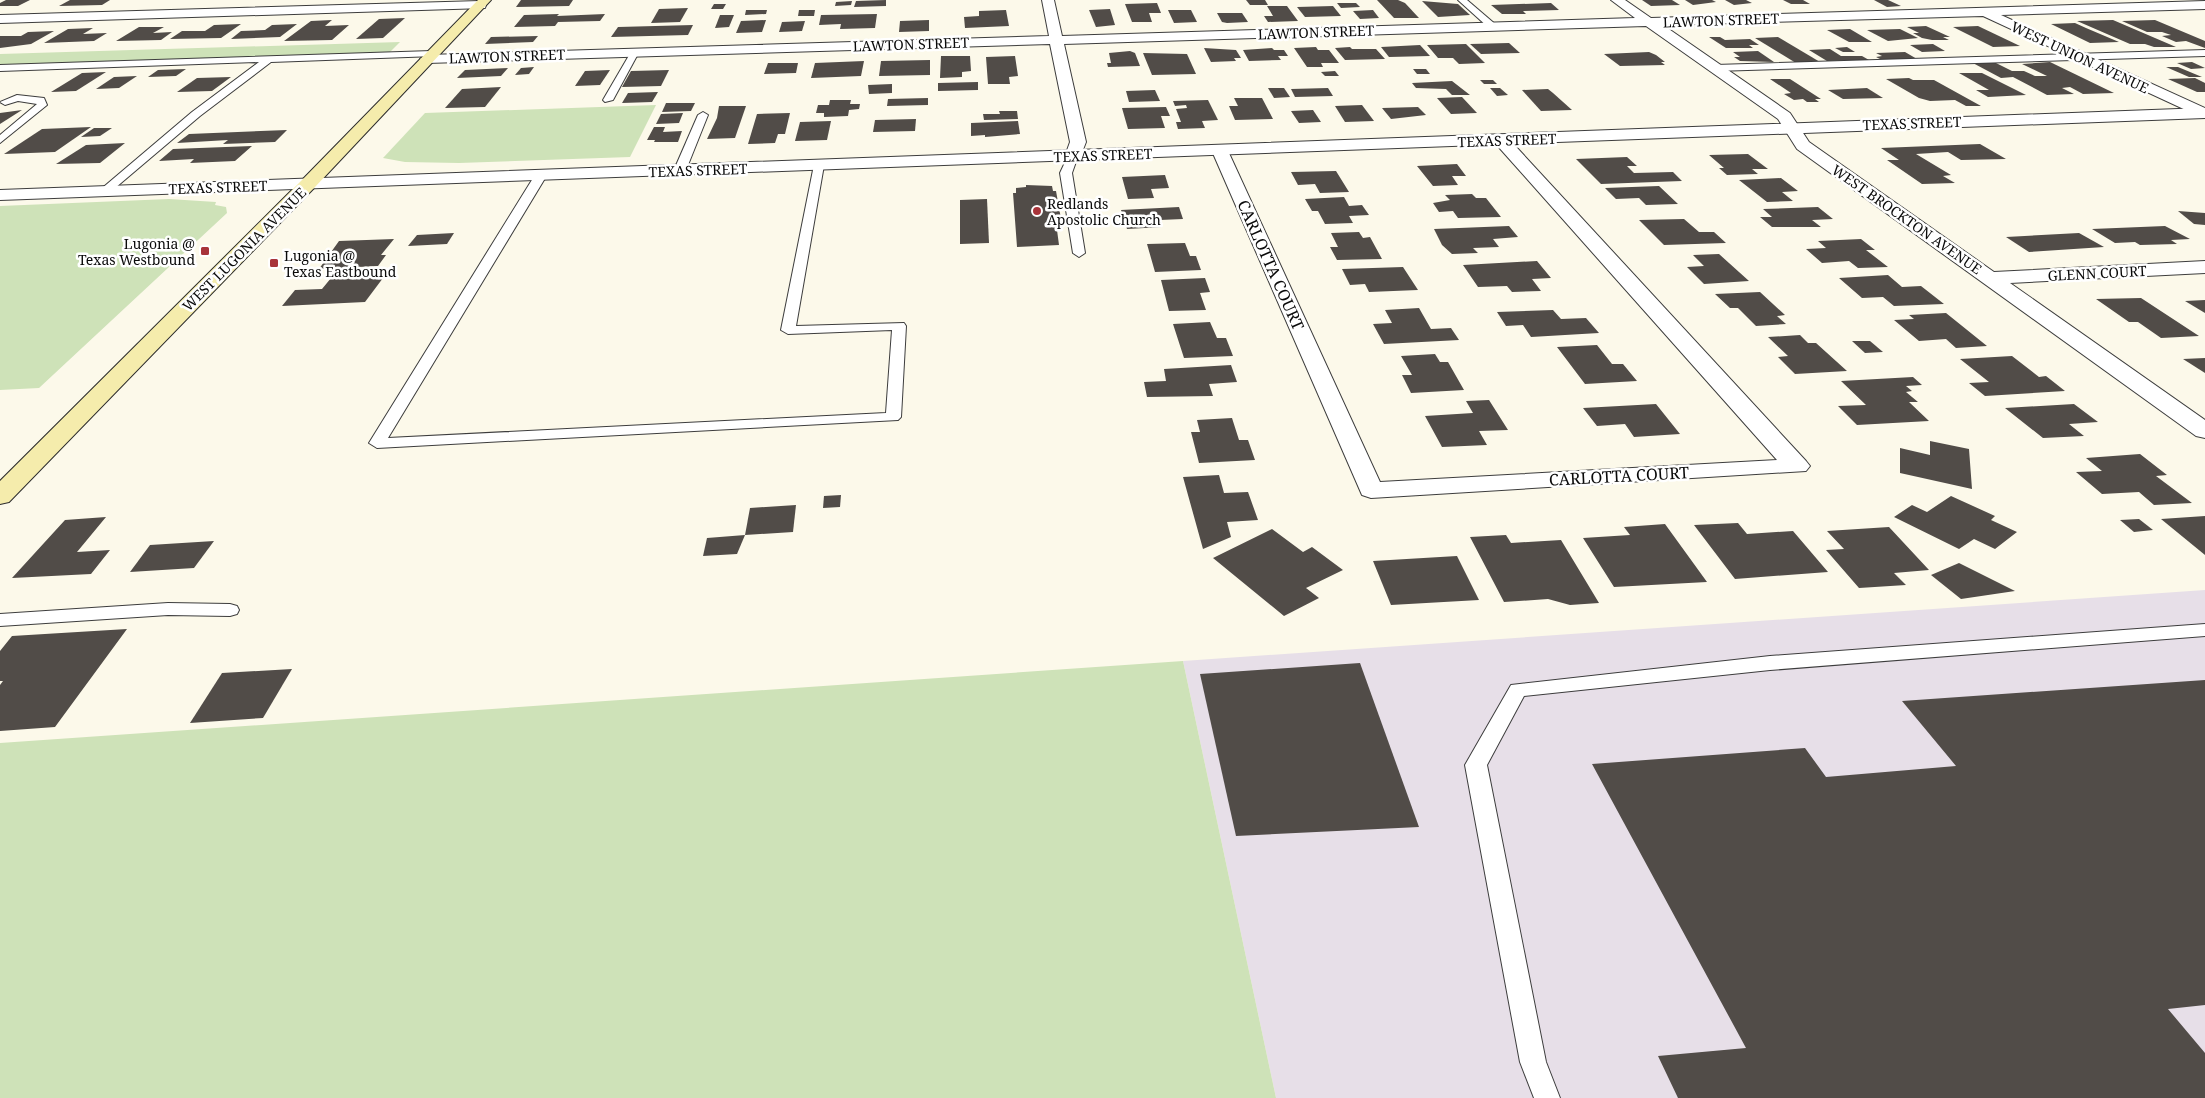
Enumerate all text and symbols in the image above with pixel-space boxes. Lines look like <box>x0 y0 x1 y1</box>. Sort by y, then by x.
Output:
street label: LAWTON STREET <box>1662 8 1780 32</box>
street label: WEST UNION AVENUE <box>2008 17 2152 97</box>
street label: LAWTON STREET <box>1257 20 1375 44</box>
street label: LAWTON STREET <box>852 32 970 56</box>
street label: LAWTON STREET <box>448 44 566 68</box>
street label: TEXAS STREET <box>1862 112 1962 134</box>
street label: TEXAS STREET <box>1457 129 1557 151</box>
street label: TEXAS STREET <box>1053 144 1153 166</box>
street label: TEXAS STREET <box>648 159 748 181</box>
street label: WEST BROCKTON AVENUE <box>1828 160 1986 278</box>
street label: TEXAS STREET <box>168 176 268 198</box>
street label: WEST LUGONIA AVENUE <box>178 183 310 315</box>
place label: Redlands Apostolic Church <box>1047 194 1161 229</box>
street label: CARLOTTA COURT <box>1232 196 1310 334</box>
marker: Redlands Apostolic Church <box>1031 205 1043 217</box>
place label: Lugonia @ Texas Westbound <box>78 234 195 269</box>
marker: Lugonia @ Texas Westbound <box>199 245 211 257</box>
place label: Lugonia @ Texas Eastbound <box>284 246 397 281</box>
marker: Lugonia @ Texas Eastbound <box>268 257 280 269</box>
street label: GLENN COURT <box>2047 261 2147 285</box>
street label: CARLOTTA COURT <box>1548 461 1690 491</box>

